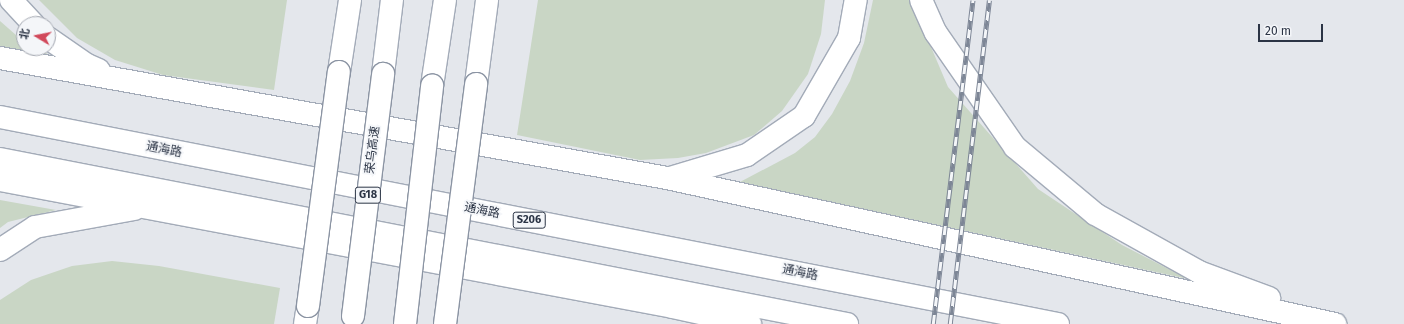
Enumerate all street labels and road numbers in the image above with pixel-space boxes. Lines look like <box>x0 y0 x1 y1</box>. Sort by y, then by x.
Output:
street label: 荣乌高速 <box>363 125 383 175</box>
street label: 通海路 <box>145 139 183 161</box>
road number: G18 <box>354 186 382 204</box>
street label: 通海路 <box>463 200 501 222</box>
road number: S206 <box>512 211 546 229</box>
street label: 通海路 <box>781 262 819 284</box>

